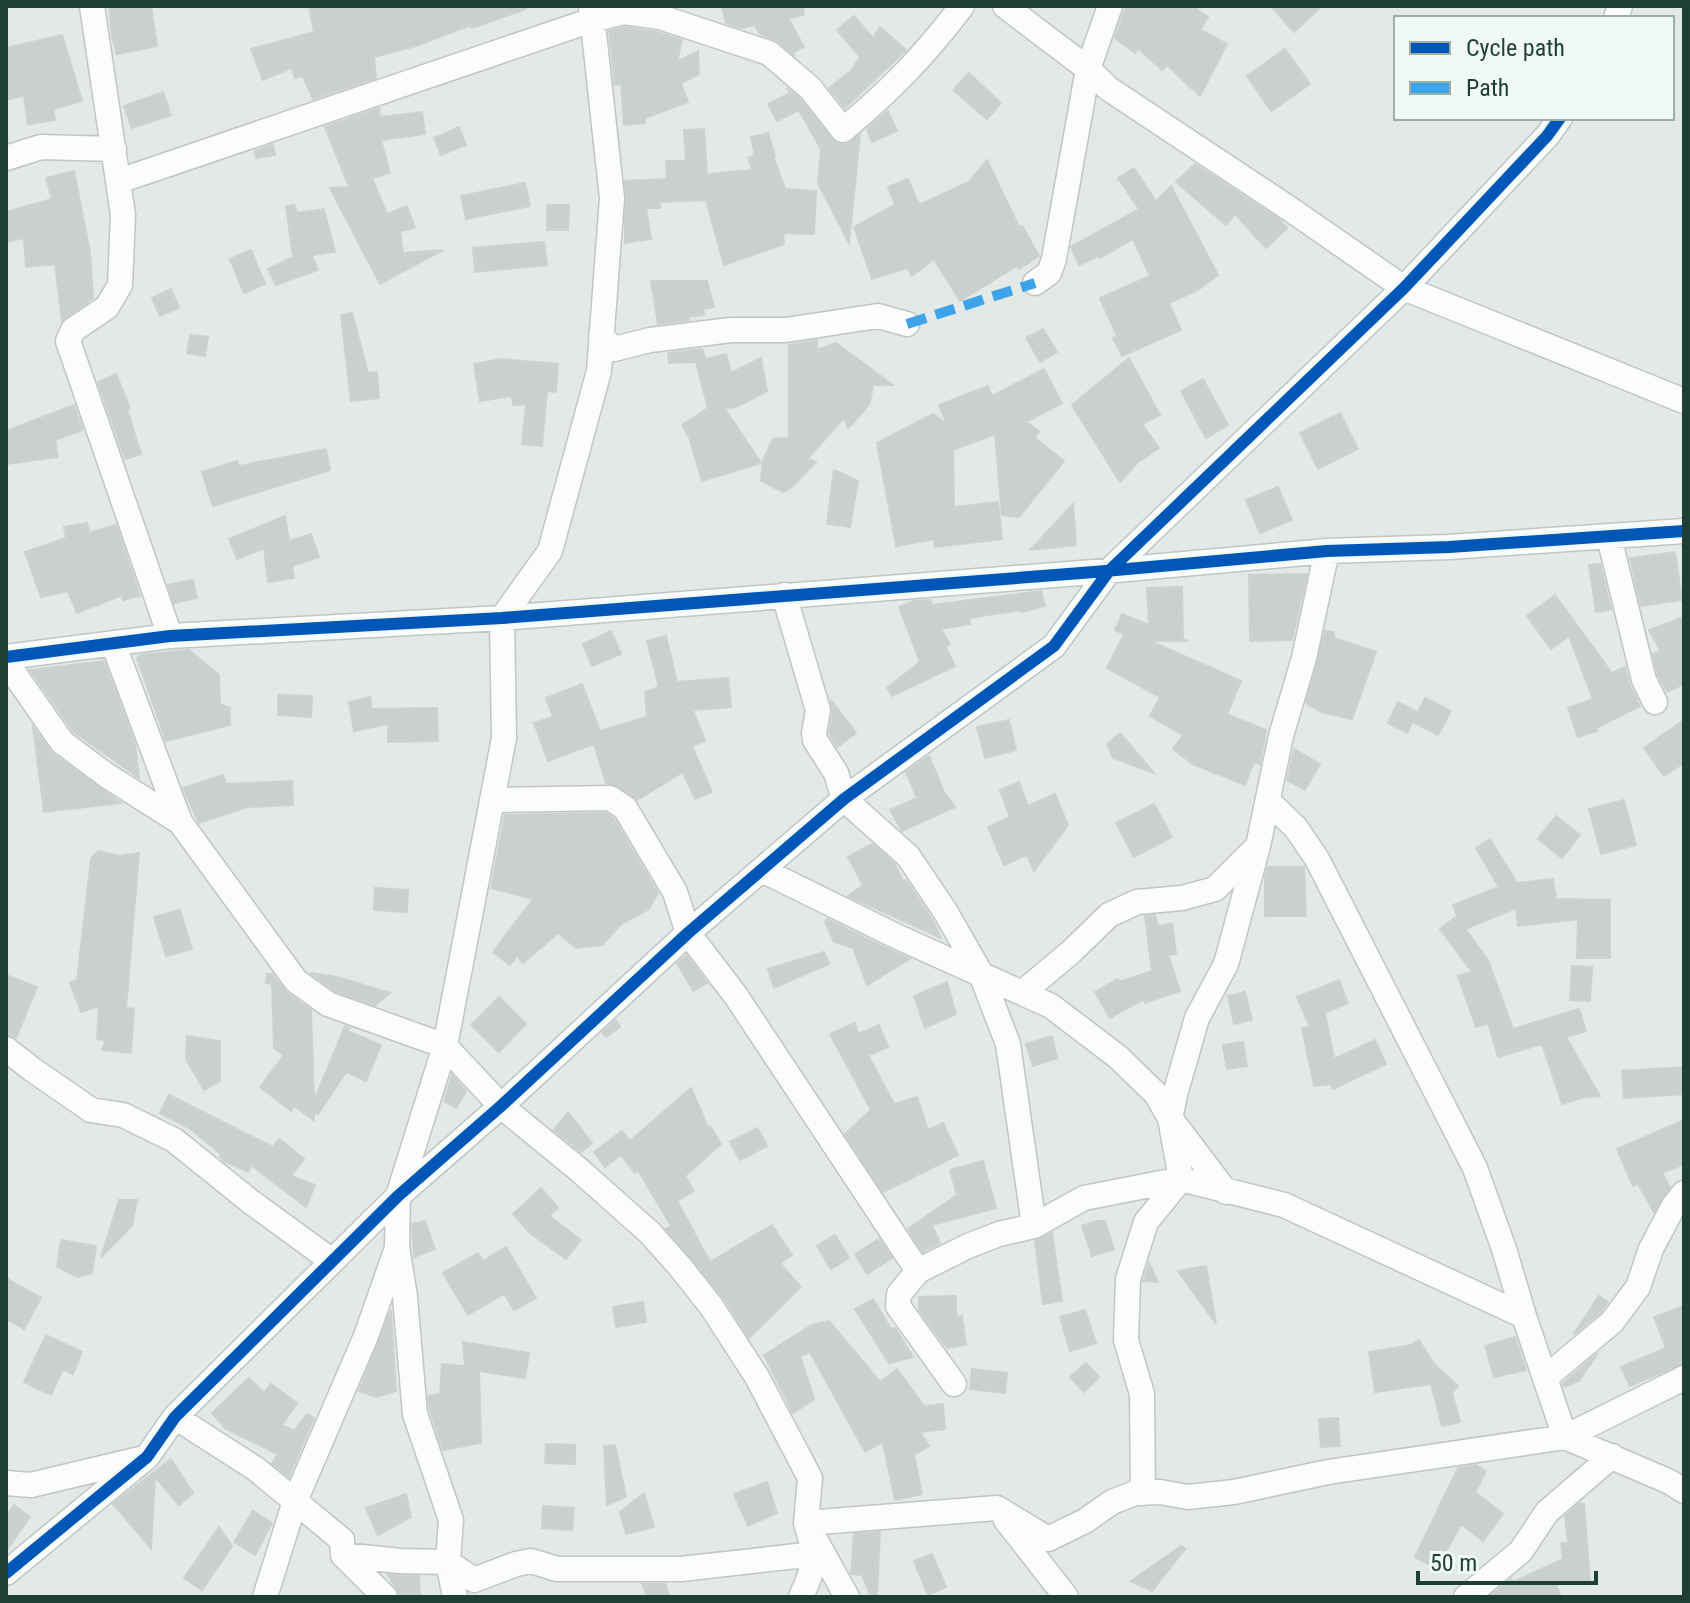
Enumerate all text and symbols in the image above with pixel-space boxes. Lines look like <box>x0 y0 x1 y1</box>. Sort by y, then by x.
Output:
legend <box>1394 16 1674 120</box>
text: Cycle path <box>1466 34 1565 62</box>
text: Path <box>1466 74 1509 102</box>
scale bar <box>1418 1535 1596 1585</box>
text: 50 m <box>1430 1549 1477 1577</box>

